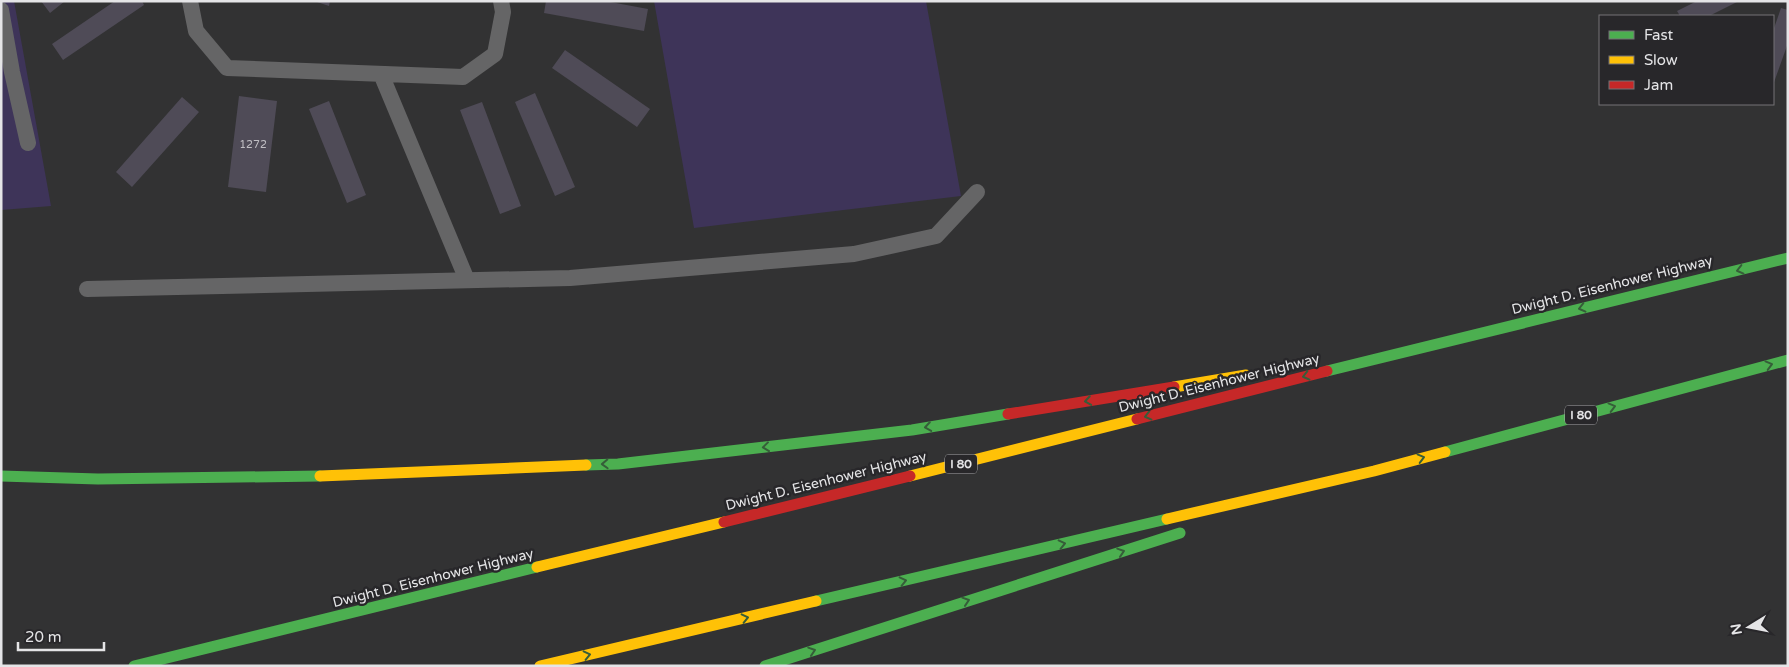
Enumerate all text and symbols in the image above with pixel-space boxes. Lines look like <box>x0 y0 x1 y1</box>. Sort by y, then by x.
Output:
legend <box>1599 15 1774 105</box>
text: Fast <box>1644 26 1674 44</box>
text: Slow <box>1644 51 1678 69</box>
text: Jam <box>1644 76 1673 94</box>
house number: 1272 <box>239 138 267 151</box>
street label: Dwight D. Eisenhower Highway <box>1510 252 1715 318</box>
one-way arrow <box>1736 264 1745 275</box>
one-way arrow <box>1578 302 1587 313</box>
street label: Dwight D. Eisenhower Highway <box>1117 350 1322 416</box>
one-way arrow <box>1765 360 1774 371</box>
one-way arrow <box>1302 371 1310 381</box>
one-way arrow <box>1084 395 1092 406</box>
one-way arrow <box>1608 402 1617 413</box>
road number: I 80 <box>1565 406 1597 424</box>
one-way arrow <box>1145 411 1153 421</box>
one-way arrow <box>923 422 932 432</box>
one-way arrow <box>762 441 770 452</box>
street label: Dwight D. Eisenhower Highway <box>724 448 929 514</box>
one-way arrow <box>1417 453 1426 464</box>
road number: I 80 <box>945 454 977 474</box>
one-way arrow <box>601 459 609 470</box>
one-way arrow <box>1057 539 1066 550</box>
street label: Dwight D. Eisenhower Highway <box>331 545 536 611</box>
one-way arrow <box>1116 547 1125 557</box>
one-way arrow <box>899 576 908 587</box>
one-way arrow <box>962 597 970 607</box>
north arrow <box>1724 602 1774 652</box>
one-way arrow <box>741 613 750 624</box>
scale bar <box>18 620 104 652</box>
text: N <box>1727 622 1746 636</box>
text: 20 m <box>25 628 62 646</box>
one-way arrow <box>807 647 815 657</box>
one-way arrow <box>583 650 591 661</box>

